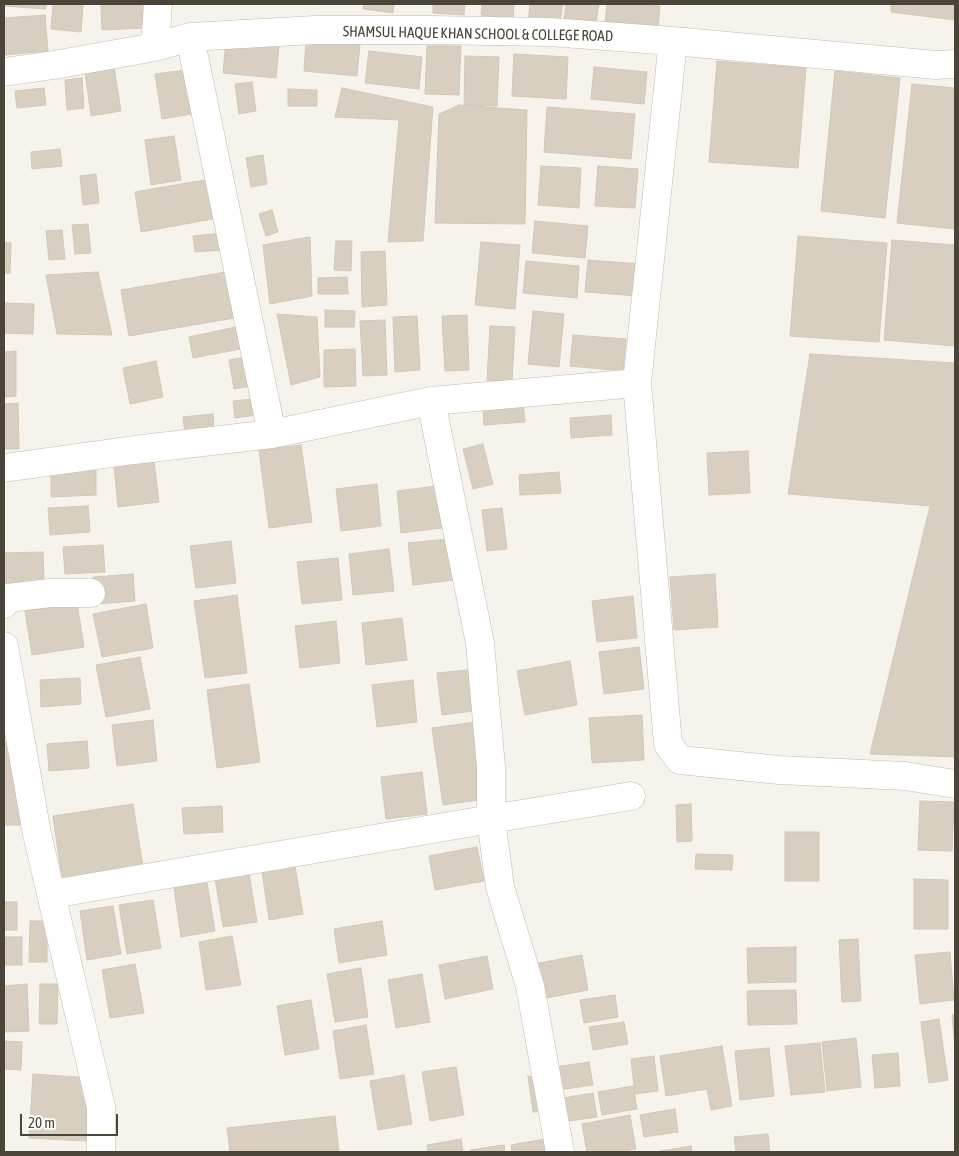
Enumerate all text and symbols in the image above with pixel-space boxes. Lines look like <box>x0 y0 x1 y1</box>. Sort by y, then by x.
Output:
street label: SHAMSUL HAQUE KHAN SCHOOL & COLLEGE ROAD <box>343 23 613 45</box>
scale bar <box>22 1104 120 1136</box>
text: 20 m <box>28 1114 55 1131</box>

